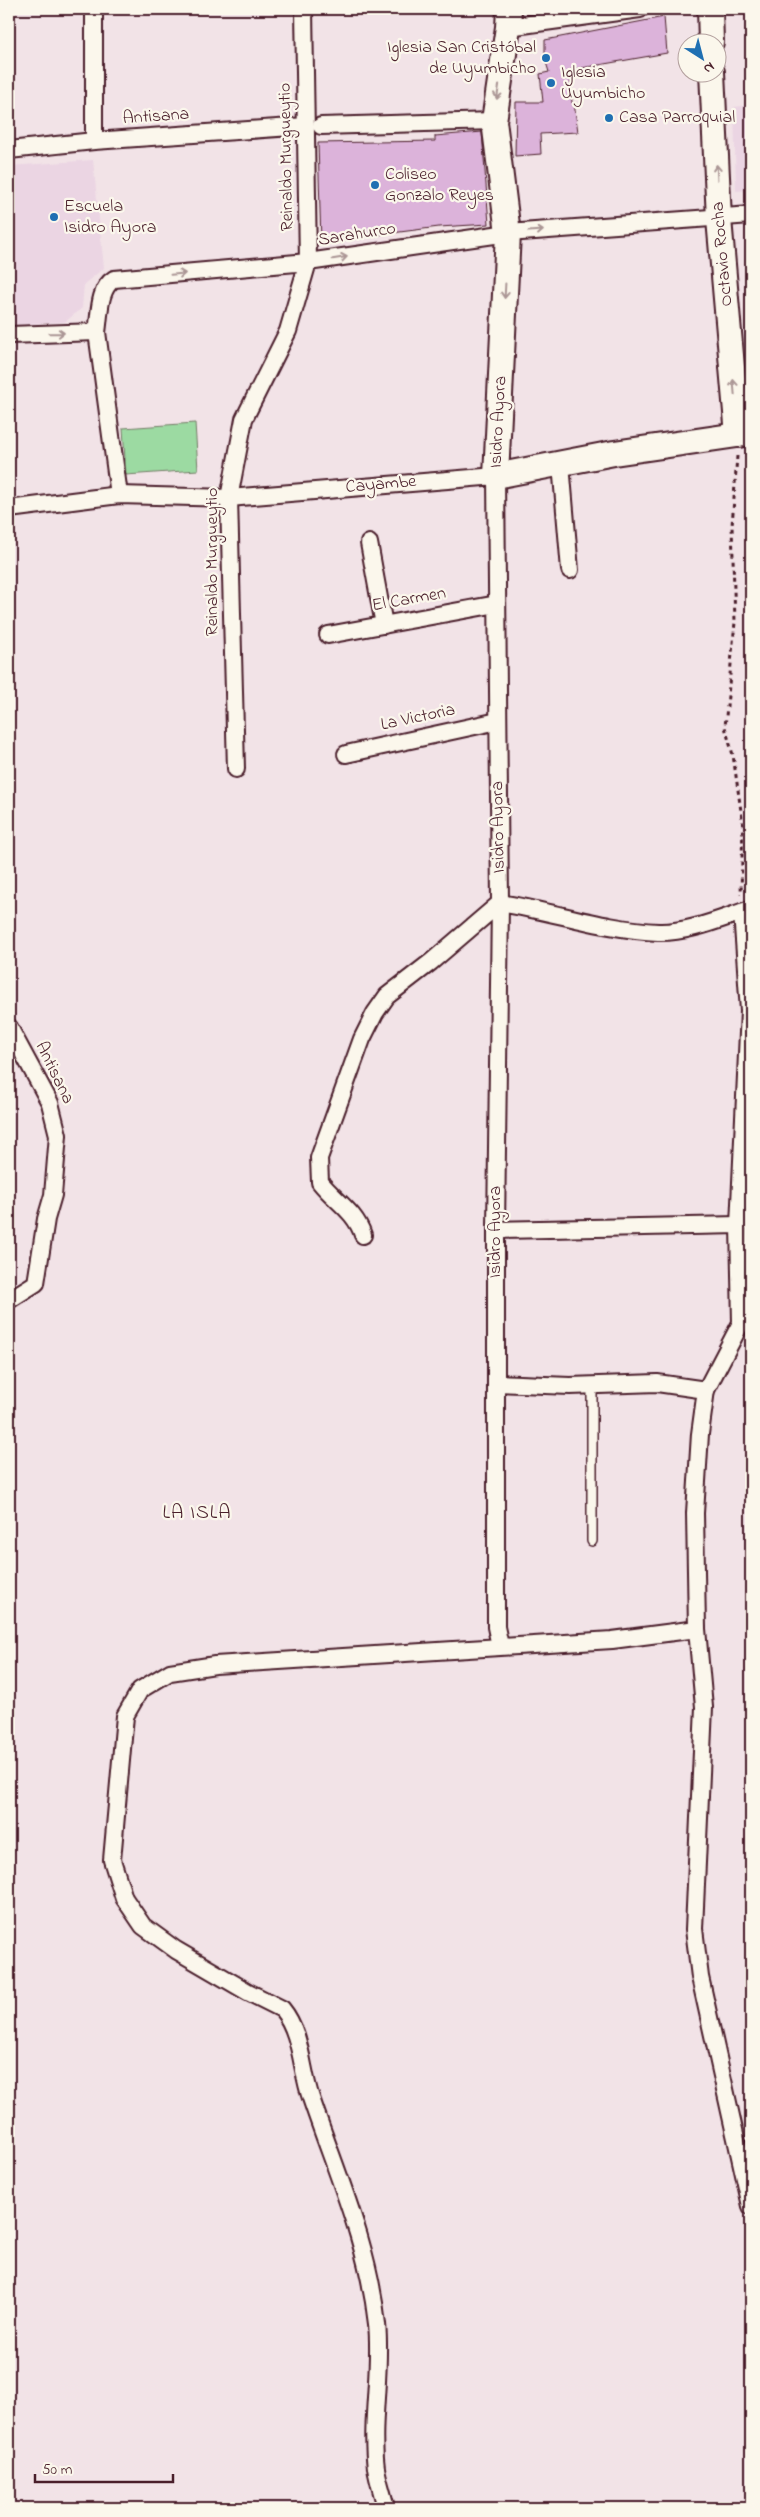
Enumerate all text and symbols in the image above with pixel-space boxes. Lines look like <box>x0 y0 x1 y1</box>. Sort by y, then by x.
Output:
north arrow <box>678 32 728 82</box>
place label: Iglesia San Cristóbal de Uyumbicho <box>387 35 536 82</box>
marker: Iglesia San Cristóbal de Uyumbicho <box>540 52 552 64</box>
text: N <box>699 56 719 79</box>
place label: Iglesia Uyumbicho <box>561 60 645 107</box>
marker: Iglesia Uyumbicho <box>545 77 557 89</box>
street label: Reinaldo Murgueytio <box>273 82 302 232</box>
one-way arrow <box>493 83 503 99</box>
street label: Antisana <box>122 102 190 132</box>
place label: Casa Parroquial <box>619 105 735 131</box>
marker: Casa Parroquial <box>603 112 615 124</box>
place label: Coliseo Gonzalo Reyes <box>385 162 494 209</box>
one-way arrow <box>712 165 722 181</box>
marker: Coliseo Gonzalo Reyes <box>369 179 381 191</box>
place label: Escuela Isidro Ayora <box>64 194 156 241</box>
street label: Octavio Rocha <box>705 200 741 308</box>
marker: Escuela Isidro Ayora <box>48 211 60 223</box>
street label: Sarahurco <box>316 216 398 254</box>
one-way arrow <box>527 226 543 235</box>
one-way arrow <box>332 252 348 262</box>
one-way arrow <box>170 269 186 278</box>
one-way arrow <box>500 283 510 299</box>
one-way arrow <box>49 329 65 338</box>
street label: Isidro Ayora <box>484 375 514 469</box>
one-way arrow <box>729 379 739 395</box>
street label: Cayambe <box>345 469 418 501</box>
street label: Reinaldo Murgueytio <box>200 488 227 636</box>
street label: El Carmen <box>370 581 448 619</box>
street label: La Victoria <box>378 697 458 739</box>
street label: Isidro Ayora <box>485 781 513 873</box>
street label: Antisana <box>28 1037 80 1109</box>
street label: Isidro Ayora <box>483 1186 509 1278</box>
district label: LA ISLA <box>163 1499 231 1528</box>
scale bar <box>35 2452 172 2484</box>
text: 50 m <box>42 2459 73 2481</box>

